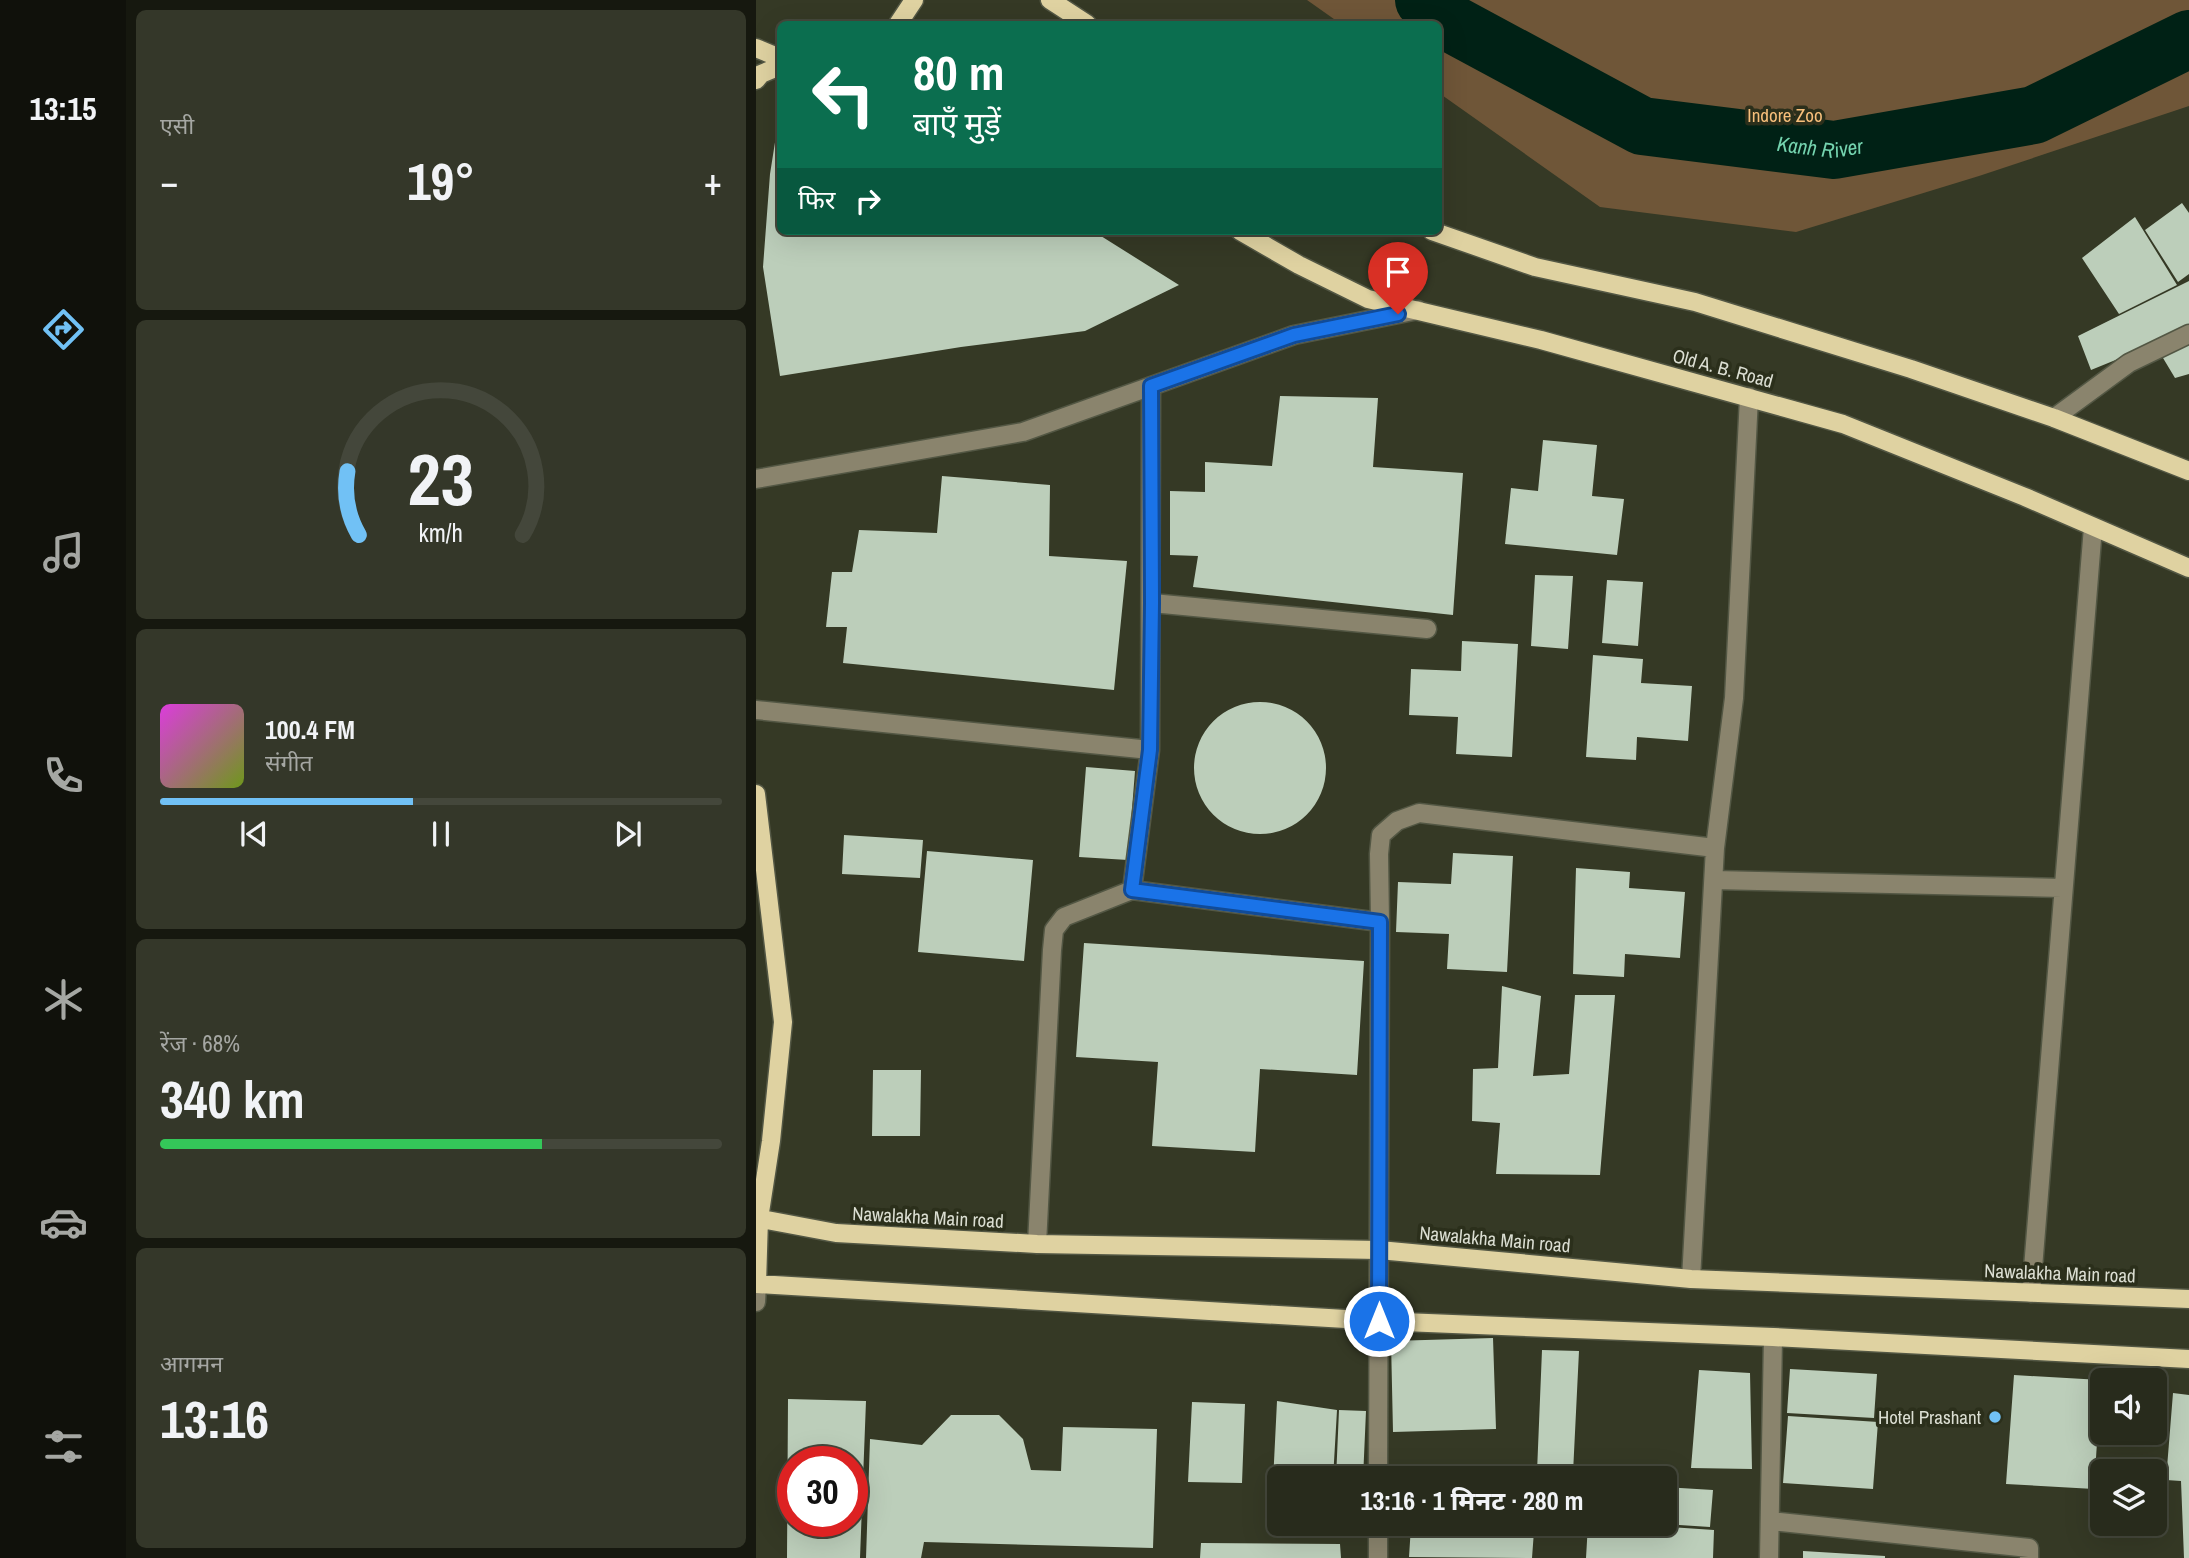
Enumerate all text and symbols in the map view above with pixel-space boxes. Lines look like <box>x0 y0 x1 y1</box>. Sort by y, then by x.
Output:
text: 80 m <box>913 39 1005 105</box>
icon: left <box>798 49 889 140</box>
text: 13:15 <box>29 87 97 130</box>
text: बाएँ मुड़ें <box>913 102 1001 145</box>
park label: Indore Zoo <box>1747 102 1823 128</box>
text: एसी <box>160 110 194 141</box>
water label: Kanh River <box>1775 129 1866 164</box>
text: 19° <box>407 146 475 216</box>
text: − <box>160 156 178 207</box>
text: + <box>704 156 722 207</box>
text: फिर <box>798 182 835 217</box>
icon: right <box>849 182 887 220</box>
pin <box>1368 242 1428 314</box>
icon: arrive <box>1379 253 1417 291</box>
icon: directions <box>39 305 88 354</box>
street label: Old A. B. Road <box>1670 342 1776 394</box>
text: 23 <box>408 431 474 529</box>
text: km/h <box>419 516 463 550</box>
icon: music <box>39 528 88 577</box>
text: 100.4 FM <box>265 712 355 747</box>
text: संगीत <box>265 747 313 778</box>
icon: phone <box>39 751 88 800</box>
icon: previous <box>235 815 273 853</box>
icon: pause <box>422 815 460 853</box>
icon: next <box>609 815 647 853</box>
icon: climate <box>39 975 88 1024</box>
text: रेंज · 68% <box>160 1028 240 1059</box>
text: 340 km <box>160 1064 305 1134</box>
icon: car <box>39 1198 88 1247</box>
street label: Nawalakha Main road <box>852 1200 1004 1234</box>
street label: Nawalakha Main road <box>1418 1219 1572 1259</box>
street label: Nawalakha Main road <box>1984 1257 2136 1289</box>
position arrow <box>1342 1284 1416 1358</box>
text: आगमन <box>160 1348 223 1379</box>
map controls <box>2090 1368 2167 1536</box>
button: sound <box>2090 1368 2167 1445</box>
text: 13:16 <box>160 1384 269 1454</box>
place label: Hotel Prashant <box>1878 1404 1982 1430</box>
marker: Hotel Prashant <box>1987 1409 2003 1425</box>
icon: filters <box>39 1422 88 1471</box>
speed limit sign: 30 <box>777 1446 868 1537</box>
button: layers <box>2090 1459 2167 1536</box>
text: 13:16 · 1 मिनट · 280 m <box>1361 1483 1583 1518</box>

